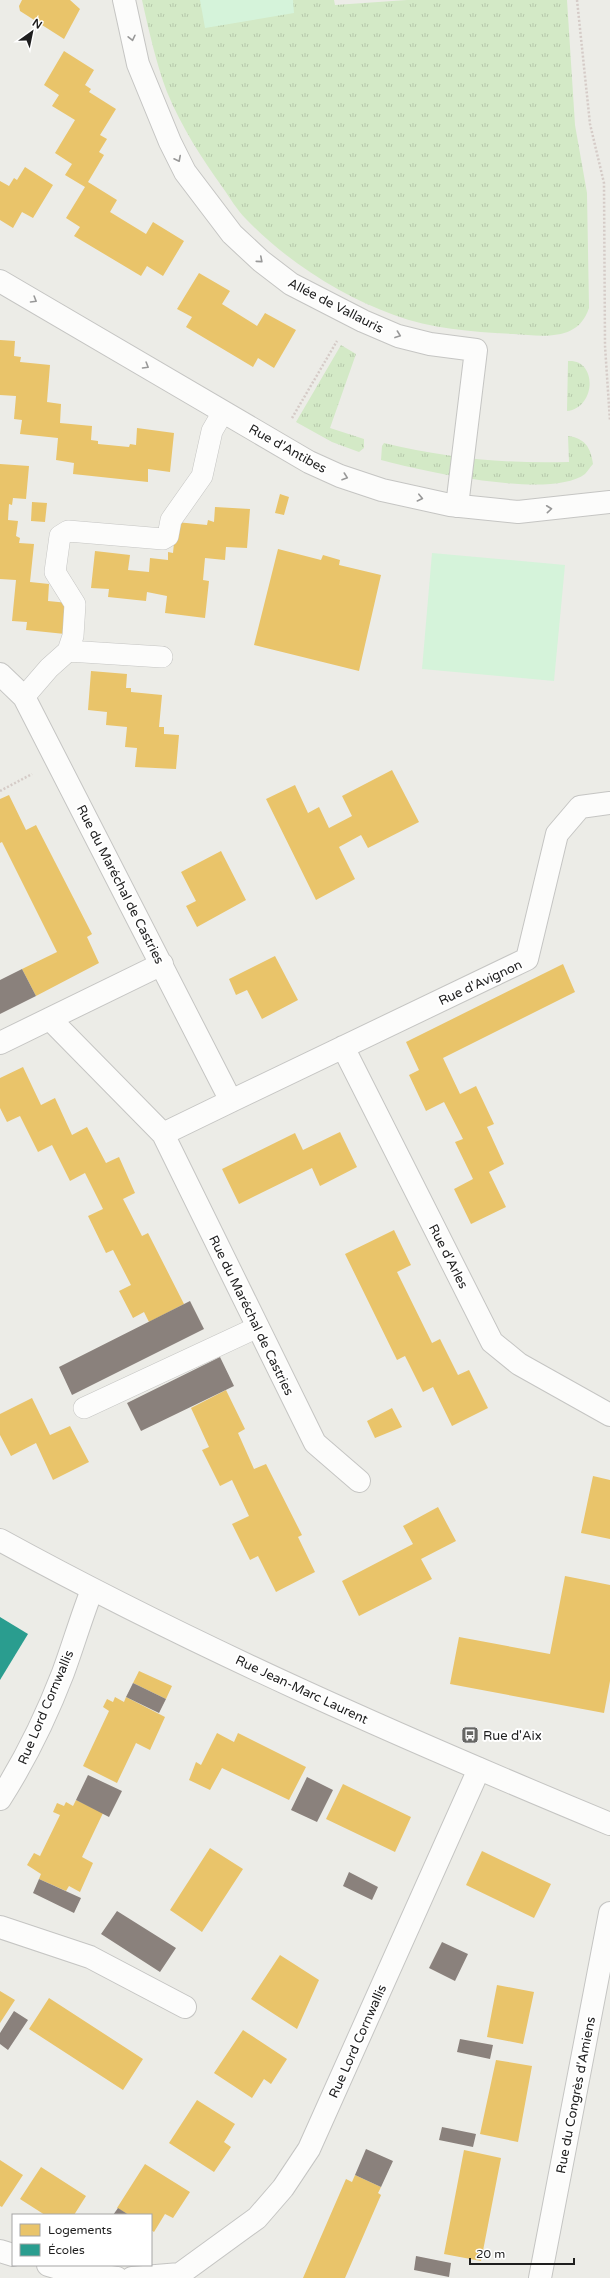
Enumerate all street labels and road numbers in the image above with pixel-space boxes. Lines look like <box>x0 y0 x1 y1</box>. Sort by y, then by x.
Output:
street label: Allée de Vallauris <box>285 275 386 337</box>
street label: Rue d'Antibes <box>246 421 329 477</box>
street label: Rue du Maréchal de Castries <box>73 802 167 967</box>
street label: Rue d'Avignon <box>436 957 525 1009</box>
street label: Rue d'Arles <box>425 1221 471 1291</box>
street label: Rue du Maréchal de Castries <box>205 1233 297 1398</box>
street label: Rue Lord Cornwallis <box>15 1648 77 1767</box>
street label: Rue Jean-Marc Laurent <box>233 1652 370 1728</box>
street label: Rue Lord Cornwallis <box>326 1982 390 2101</box>
street label: Rue du Congrès d'Amiens <box>553 2015 599 2175</box>

